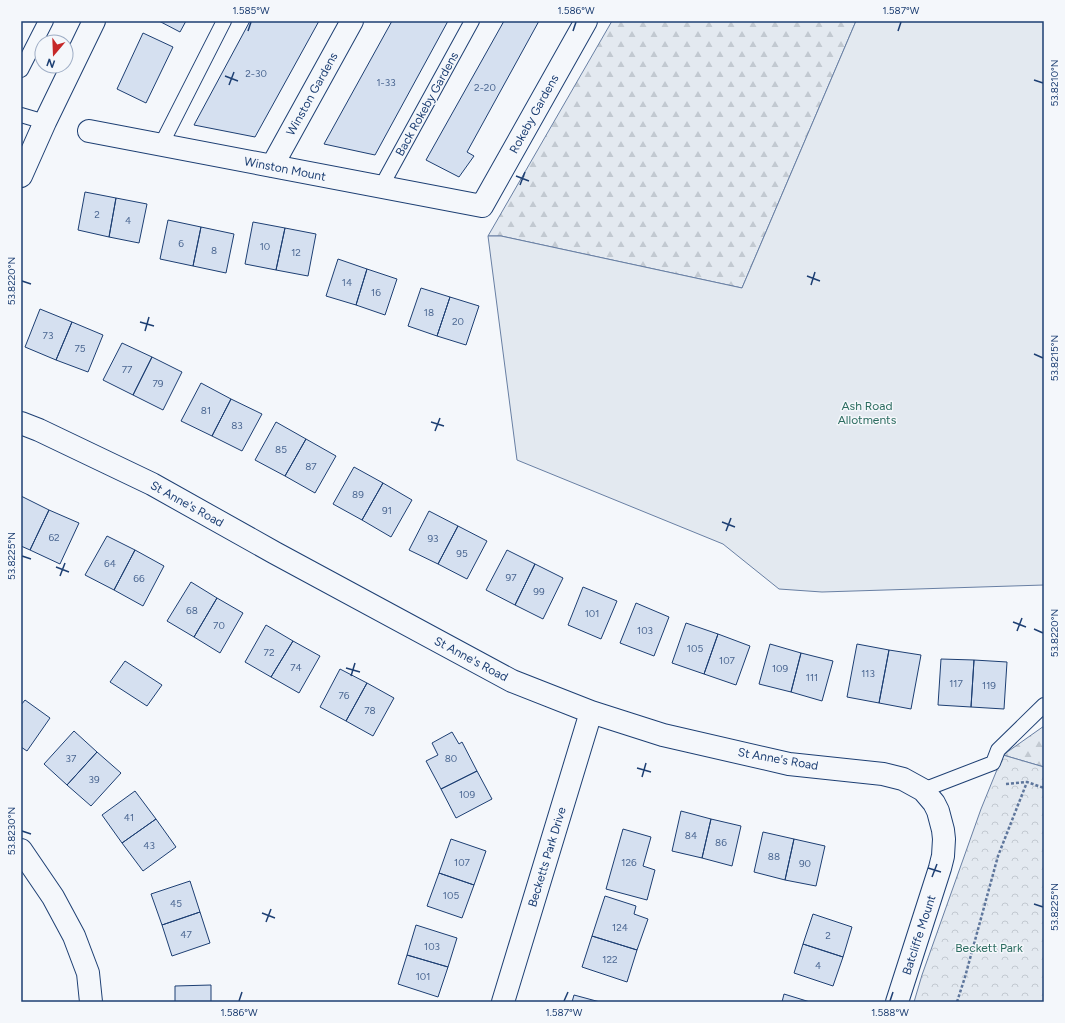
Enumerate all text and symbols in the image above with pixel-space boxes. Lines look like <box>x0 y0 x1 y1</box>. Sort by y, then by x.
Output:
text: 1.585°W <box>232 4 270 17</box>
text: 1.586°W <box>557 4 595 17</box>
text: 1.587°W <box>883 4 920 17</box>
north arrow <box>34 34 74 74</box>
street label: Back Rokeby Gardens <box>393 49 462 158</box>
street label: Winston Gardens <box>283 50 341 138</box>
text: N <box>45 55 57 71</box>
text: 53.8210°N <box>1048 60 1061 106</box>
house number: 2-30 <box>245 67 267 80</box>
street label: Rokeby Gardens <box>507 72 562 156</box>
house number: 1-33 <box>376 76 396 89</box>
house number: 2-20 <box>474 81 496 94</box>
street label: Winston Mount <box>243 154 327 184</box>
house number: 2 <box>94 208 100 221</box>
house number: 4 <box>125 214 131 227</box>
house number: 6 <box>178 237 184 250</box>
house number: 10 <box>260 240 270 253</box>
house number: 8 <box>211 244 217 257</box>
house number: 12 <box>291 246 301 259</box>
text: 53.8220°N <box>5 257 18 305</box>
house number: 14 <box>342 276 352 289</box>
house number: 16 <box>371 286 381 299</box>
house number: 18 <box>424 306 434 319</box>
house number: 20 <box>452 315 464 328</box>
house number: 73 <box>43 329 53 342</box>
text: 53.8215°N <box>1048 335 1061 381</box>
house number: 75 <box>74 342 86 355</box>
house number: 77 <box>122 363 133 376</box>
house number: 79 <box>152 377 164 390</box>
park label: Ash Road Allotments <box>838 399 897 427</box>
house number: 81 <box>201 404 211 417</box>
house number: 83 <box>231 419 243 432</box>
house number: 85 <box>275 443 287 456</box>
house number: 87 <box>305 460 317 473</box>
street label: St Anne's Road <box>148 478 226 530</box>
house number: 89 <box>352 488 364 501</box>
house number: 91 <box>382 504 392 517</box>
house number: 62 <box>48 531 60 544</box>
text: 53.8225°N <box>5 532 18 580</box>
house number: 93 <box>427 532 439 545</box>
house number: 95 <box>456 547 468 560</box>
house number: 64 <box>104 557 116 570</box>
house number: 97 <box>505 571 517 584</box>
house number: 66 <box>133 572 145 585</box>
house number: 99 <box>533 585 545 598</box>
house number: 68 <box>186 604 198 617</box>
house number: 101 <box>585 607 599 620</box>
text: 53.8220°N <box>1048 609 1061 657</box>
house number: 70 <box>213 619 225 632</box>
house number: 103 <box>637 624 653 637</box>
street label: St Anne's Road <box>432 634 510 684</box>
house number: 105 <box>687 642 703 655</box>
house number: 72 <box>264 646 274 659</box>
house number: 107 <box>719 654 736 667</box>
house number: 74 <box>290 661 302 674</box>
house number: 109 <box>772 662 788 675</box>
house number: 113 <box>861 667 875 680</box>
house number: 111 <box>806 671 818 684</box>
house number: 117 <box>949 677 963 690</box>
house number: 119 <box>982 679 996 692</box>
house number: 76 <box>338 689 350 702</box>
house number: 78 <box>364 704 376 717</box>
street label: St Anne's Road <box>737 745 819 773</box>
house number: 37 <box>66 752 77 765</box>
house number: 80 <box>445 752 457 765</box>
house number: 39 <box>88 773 100 786</box>
house number: 109 <box>459 788 475 801</box>
street label: Becketts Park Drive <box>525 805 569 909</box>
text: 53.8230°N <box>5 807 18 855</box>
house number: 41 <box>124 811 134 824</box>
house number: 84 <box>685 829 697 842</box>
house number: 86 <box>715 836 727 849</box>
house number: 43 <box>143 839 155 852</box>
house number: 88 <box>768 850 780 863</box>
house number: 107 <box>454 856 471 869</box>
house number: 126 <box>621 856 637 869</box>
house number: 90 <box>799 857 811 870</box>
text: 53.8225°N <box>1048 883 1061 931</box>
house number: 105 <box>443 889 459 902</box>
street label: Batcliffe Mount <box>899 893 939 977</box>
house number: 45 <box>170 897 182 910</box>
house number: 124 <box>612 921 628 934</box>
house number: 47 <box>180 928 192 941</box>
house number: 2 <box>825 929 831 942</box>
house number: 103 <box>424 940 440 953</box>
park label: Beckett Park <box>955 941 1023 955</box>
house number: 122 <box>602 953 618 966</box>
house number: 4 <box>815 959 821 972</box>
house number: 101 <box>416 970 430 983</box>
text: 1.586°W <box>220 1006 258 1019</box>
text: 1.587°W <box>546 1006 583 1019</box>
text: 1.588°W <box>871 1006 909 1019</box>

